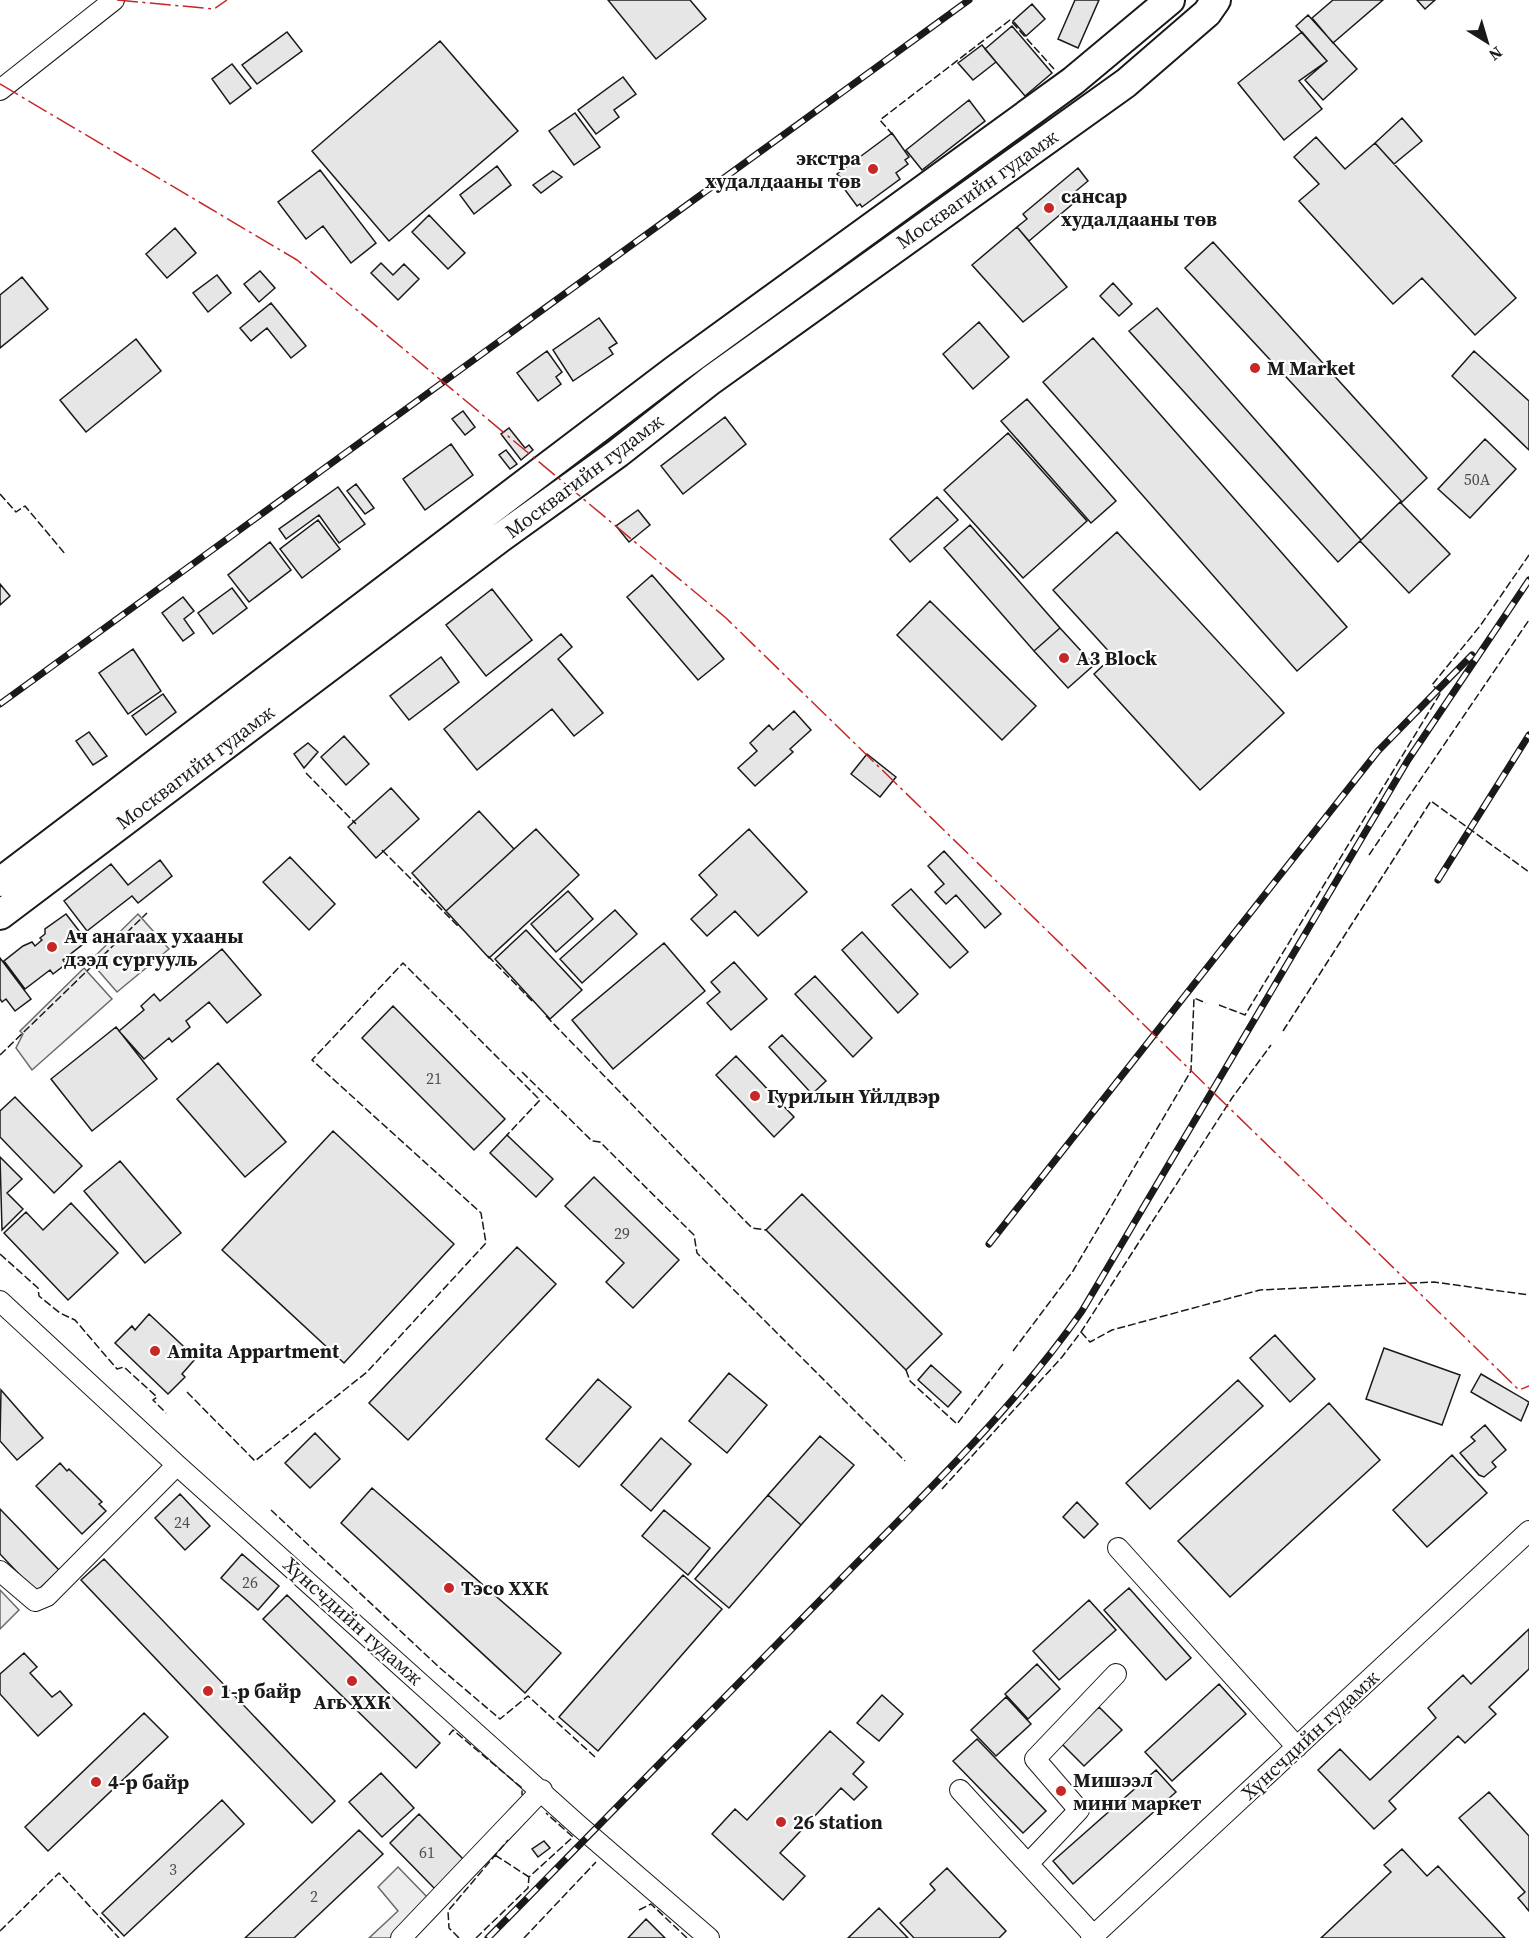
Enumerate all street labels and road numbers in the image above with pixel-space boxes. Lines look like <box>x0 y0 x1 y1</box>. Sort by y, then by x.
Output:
street label: Москвагийн гудамж <box>890 123 1064 255</box>
street label: Москвагийн гудамж <box>499 407 669 545</box>
street label: Москвагийн гудамж <box>110 698 280 836</box>
street label: Хүнсчдийн гудамж <box>277 1551 429 1691</box>
street label: Хүнсчдийн гудамж <box>1235 1664 1385 1806</box>

